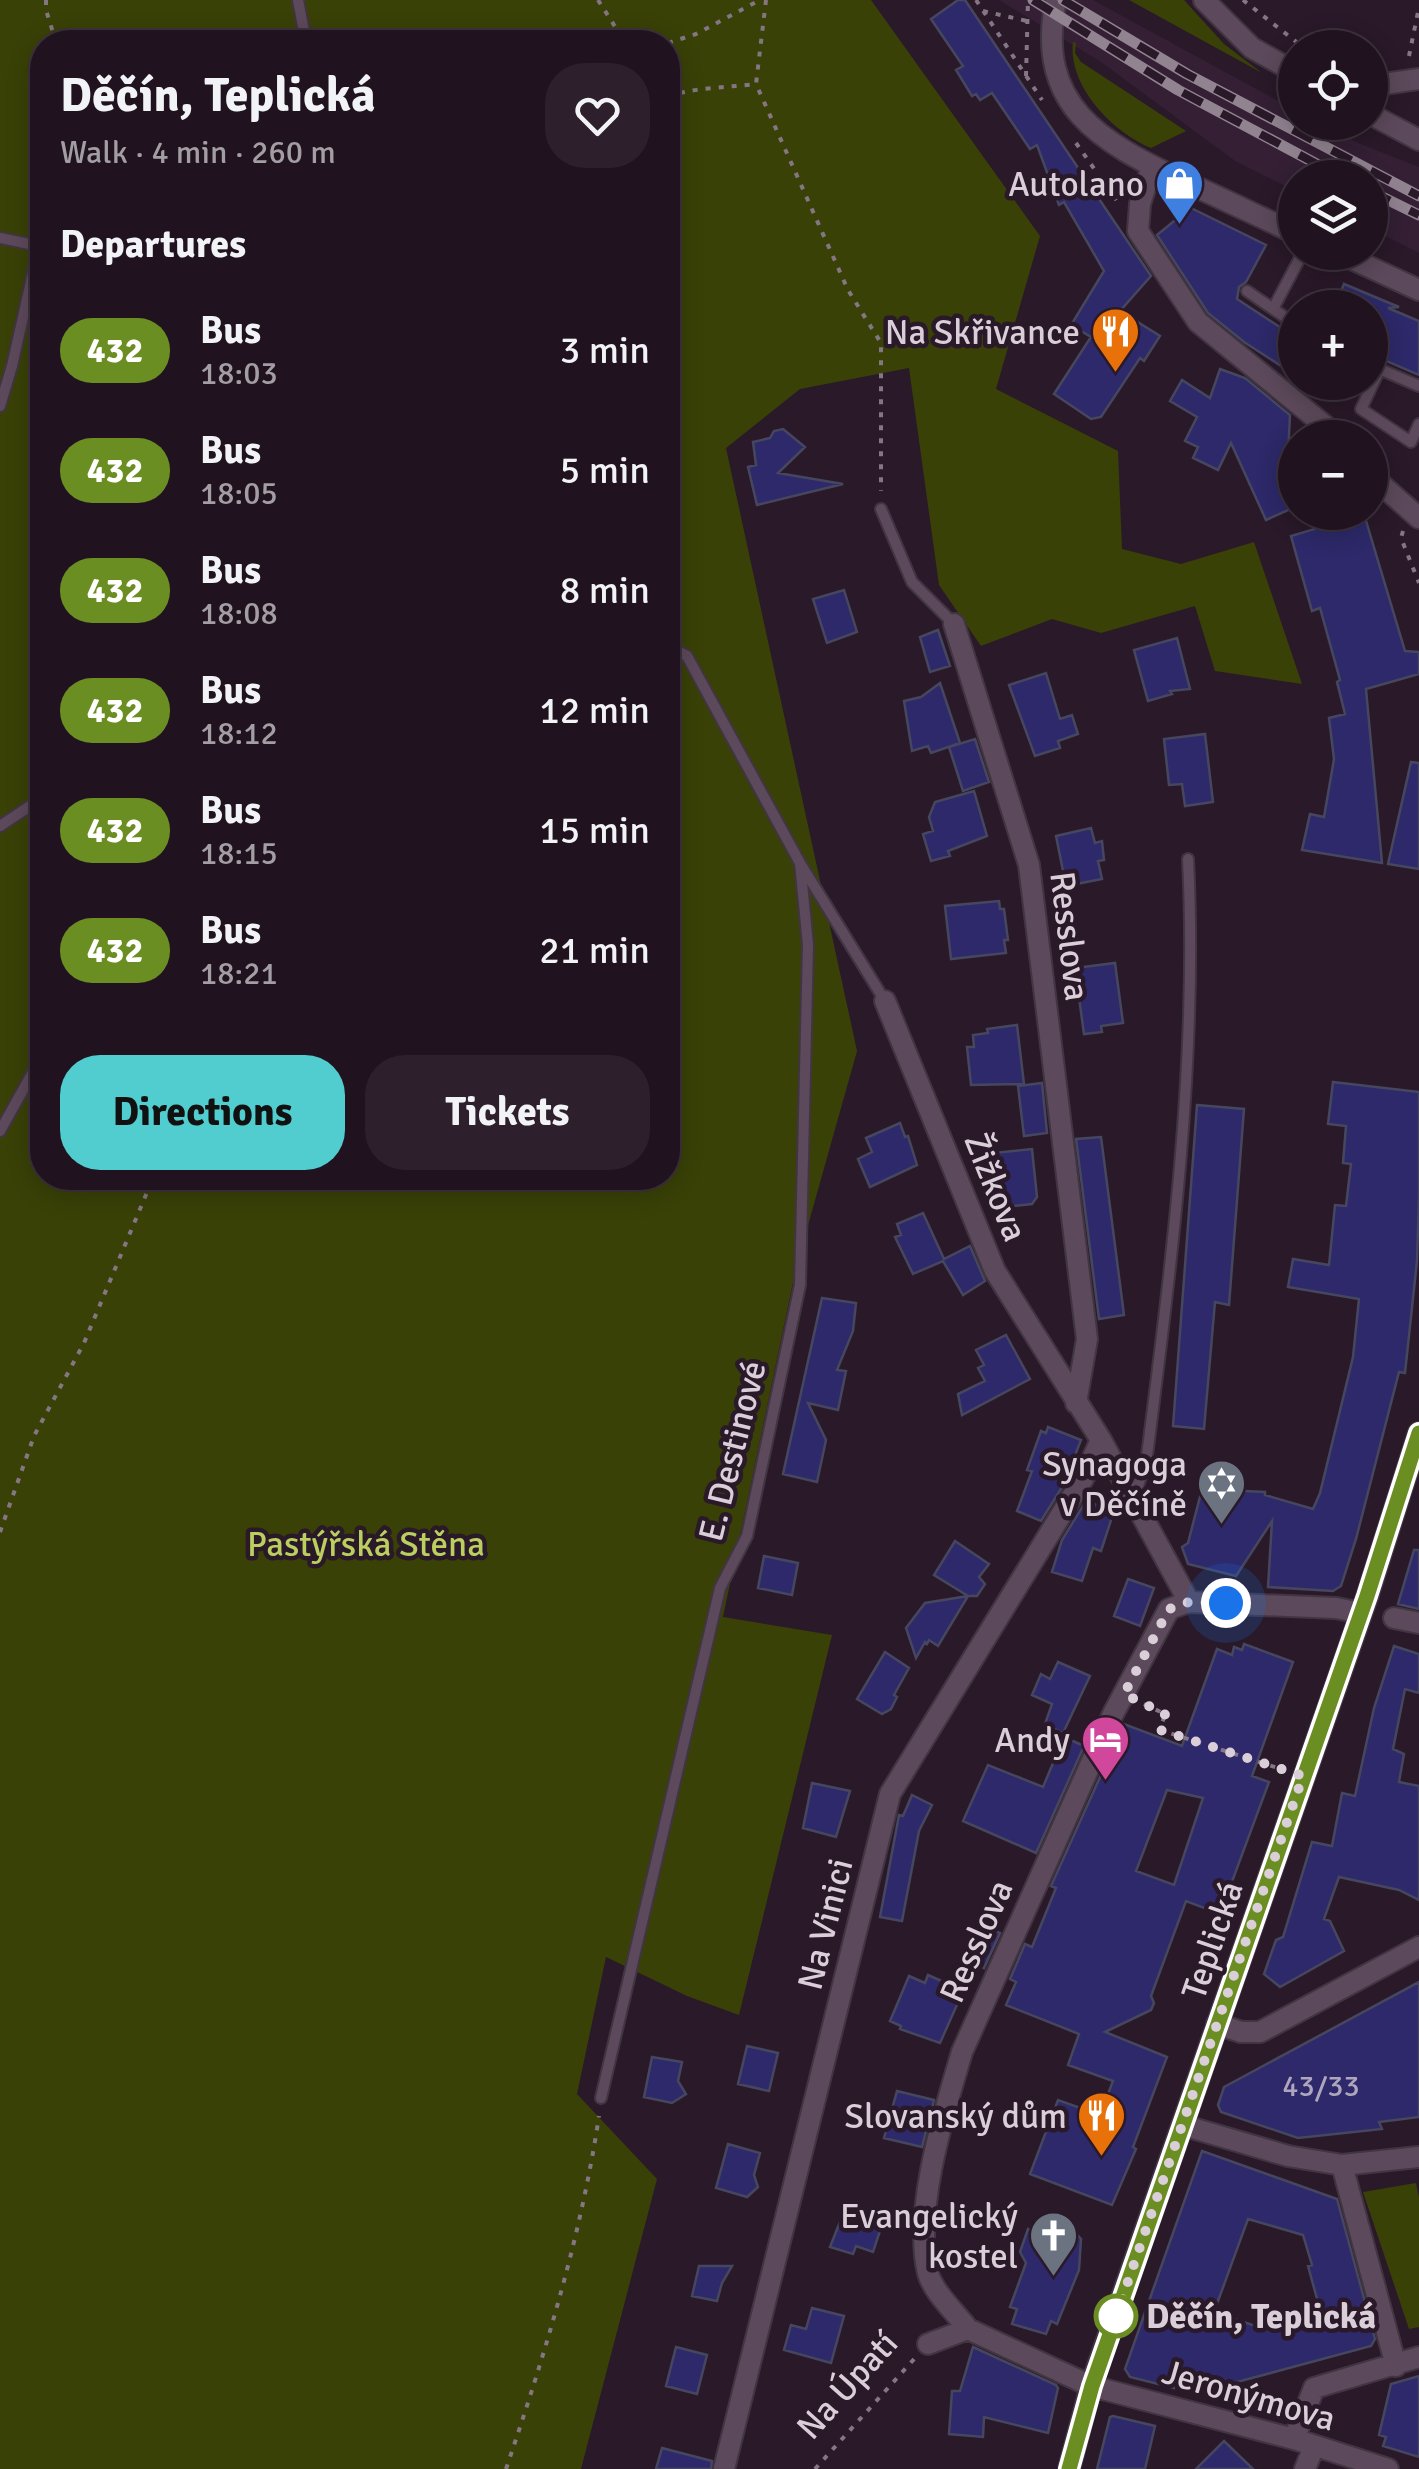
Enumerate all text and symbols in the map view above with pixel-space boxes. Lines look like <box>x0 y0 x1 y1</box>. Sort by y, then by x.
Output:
map controls <box>1278 30 1388 530</box>
button: locate <box>1278 30 1388 140</box>
button: heart <box>545 63 650 168</box>
text: Děčín, Teplická <box>60 66 376 125</box>
text: Walk · 4 min · 260 m <box>60 133 336 172</box>
shop icon: Autolano <box>1153 158 1205 226</box>
button: layers <box>1278 160 1388 270</box>
place label: Autolano <box>1008 163 1144 206</box>
text: Departures <box>60 221 246 268</box>
button: + <box>1278 290 1388 400</box>
restaurant icon: Na Skřivance <box>1089 306 1141 374</box>
text: Bus <box>200 307 261 354</box>
place label: Na Skřivance <box>885 311 1080 354</box>
text: 3 min <box>560 327 650 374</box>
text: 432 <box>87 329 143 372</box>
text: 18:03 <box>200 354 278 393</box>
button: − <box>1278 420 1388 530</box>
text: Bus <box>200 427 261 474</box>
text: 5 min <box>560 447 650 494</box>
text: 432 <box>87 449 143 492</box>
text: 18:05 <box>200 474 278 513</box>
text: Bus <box>200 547 261 594</box>
text: 8 min <box>560 567 650 614</box>
text: 432 <box>87 569 143 612</box>
text: 18:08 <box>200 594 278 633</box>
text: Bus <box>200 667 261 714</box>
text: 12 min <box>539 687 650 734</box>
text: 432 <box>87 689 143 732</box>
text: 18:12 <box>200 714 278 753</box>
text: Bus <box>200 787 261 834</box>
text: 15 min <box>539 807 650 854</box>
text: 432 <box>87 809 143 852</box>
text: 18:15 <box>200 834 278 873</box>
street label: Resslova <box>1040 869 1099 1003</box>
text: Bus <box>200 907 261 954</box>
text: 21 min <box>539 927 650 974</box>
text: 432 <box>87 929 143 972</box>
text: 18:21 <box>200 954 278 993</box>
button: Directions <box>60 1055 345 1170</box>
button: Tickets <box>365 1055 650 1170</box>
street label: Žižkova <box>954 1127 1037 1248</box>
street label: E. Destinové <box>689 1357 776 1546</box>
place label: Synagoga v Děčíně <box>1042 1443 1187 1526</box>
synagogue icon: Synagoga v Děčíně <box>1196 1458 1248 1526</box>
park label: Pastýřská Stěna <box>247 1523 485 1566</box>
your location <box>1201 1578 1251 1628</box>
hotel icon: Andy <box>1079 1714 1131 1782</box>
place label: Andy <box>995 1719 1070 1762</box>
street label: Na Vinici <box>788 1854 863 1994</box>
street label: Resslova <box>930 1873 1023 2009</box>
street label: Teplická <box>1172 1876 1253 2005</box>
house number: 43/33 <box>1282 2068 1360 2105</box>
restaurant icon: Slovanský dům <box>1076 2090 1128 2158</box>
place label: Slovanský dům <box>845 2095 1067 2138</box>
place label: Evangelický kostel <box>840 2195 1018 2278</box>
church icon: Evangelický kostel <box>1027 2210 1079 2278</box>
marker: Děčín, Teplická <box>1095 2295 1137 2337</box>
place label: Děčín, Teplická <box>1146 2295 1376 2338</box>
street label: Na Úpatí <box>788 2322 907 2448</box>
street label: Jeronýmova <box>1157 2350 1340 2441</box>

